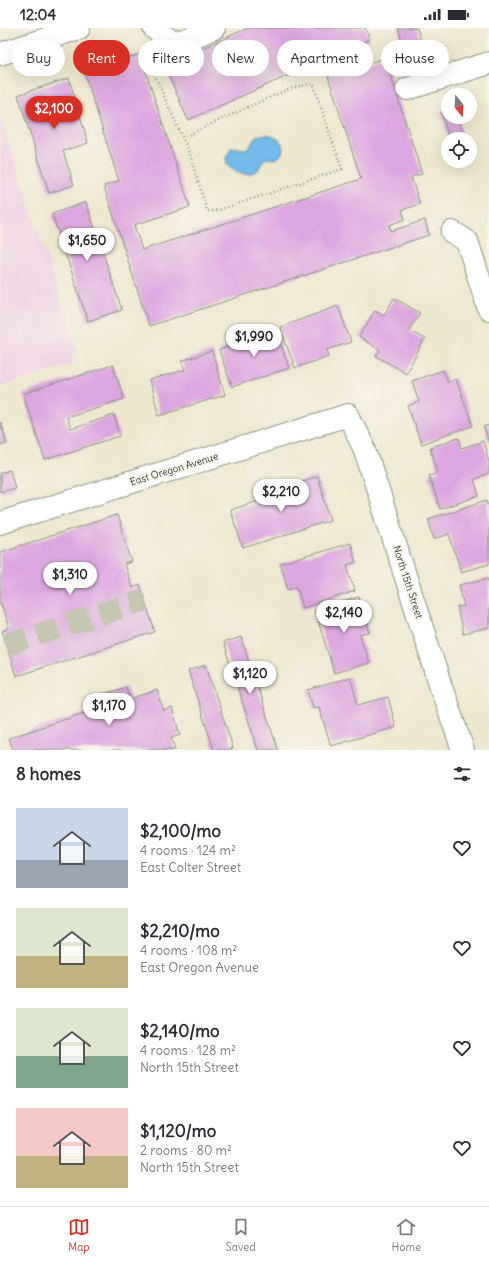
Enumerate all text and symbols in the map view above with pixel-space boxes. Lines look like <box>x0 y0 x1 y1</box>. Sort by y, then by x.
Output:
text: 12:04 <box>20 5 56 24</box>
chip: Buy <box>12 40 65 76</box>
chip: Rent <box>73 40 130 76</box>
chip: Filters <box>138 40 204 76</box>
chip: New <box>212 40 269 76</box>
chip: Apartment <box>277 40 373 76</box>
chip: House <box>381 40 449 76</box>
north arrow <box>441 88 477 124</box>
map controls <box>441 88 477 168</box>
pin: $2,100 <box>21 96 87 130</box>
text: $2,100 <box>35 100 73 117</box>
button: locate <box>441 132 477 168</box>
pin: $1,650 <box>54 228 120 262</box>
text: $1,650 <box>68 232 106 249</box>
pin: $1,990 <box>221 324 287 358</box>
text: $1,990 <box>235 328 273 345</box>
street label: East Oregon Avenue <box>128 449 220 489</box>
pin: $2,210 <box>248 479 314 513</box>
text: $2,210 <box>262 483 300 500</box>
street label: North 15th Street <box>390 544 426 621</box>
pin: $1,310 <box>37 562 103 596</box>
text: $1,310 <box>52 566 88 583</box>
pin: $2,140 <box>311 600 377 634</box>
text: $2,140 <box>325 604 363 621</box>
pin: $1,120 <box>217 661 283 695</box>
text: $1,120 <box>232 665 268 682</box>
pin: $1,170 <box>76 693 142 727</box>
text: $1,170 <box>92 697 126 714</box>
text: 8 homes <box>16 763 81 785</box>
icon: filters <box>451 763 473 785</box>
text: $2,100/mo <box>140 820 221 842</box>
icon: home <box>48 824 96 872</box>
icon: heart <box>451 837 473 859</box>
text: 4 rooms · 124 m² <box>140 842 236 859</box>
text: East Colter Street <box>140 859 241 876</box>
text: $2,210/mo <box>140 920 220 942</box>
icon: home <box>48 924 96 972</box>
icon: heart <box>451 937 473 959</box>
text: 4 rooms · 108 m² <box>140 942 237 959</box>
text: East Oregon Avenue <box>140 959 259 976</box>
text: $2,140/mo <box>140 1020 220 1042</box>
icon: home <box>48 1024 96 1072</box>
icon: heart <box>451 1037 473 1059</box>
text: 4 rooms · 128 m² <box>140 1042 236 1059</box>
text: North 15th Street <box>140 1059 239 1076</box>
text: $1,120/mo <box>140 1120 216 1142</box>
icon: home <box>48 1124 96 1172</box>
icon: heart <box>451 1137 473 1159</box>
text: 2 rooms · 80 m² <box>140 1142 232 1159</box>
text: North 15th Street <box>140 1159 239 1176</box>
tab: Map <box>68 1216 90 1254</box>
tab: Saved <box>226 1216 256 1254</box>
tab: Home <box>391 1216 421 1254</box>

